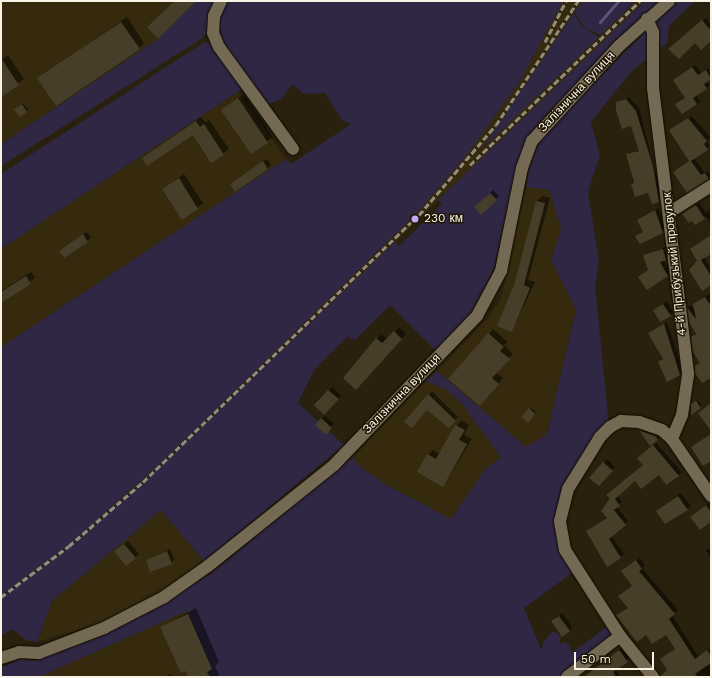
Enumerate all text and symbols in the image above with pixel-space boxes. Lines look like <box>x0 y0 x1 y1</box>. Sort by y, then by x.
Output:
street label: Залізнична вулиця <box>536 49 618 135</box>
street label: 4-й Прибузький провулок <box>660 192 690 336</box>
place label: 230 км <box>424 212 463 226</box>
marker: 230 км <box>409 213 421 225</box>
street label: Залізнична вулиця <box>360 351 444 437</box>
scale bar <box>576 644 656 670</box>
text: 50 m <box>581 652 611 666</box>

